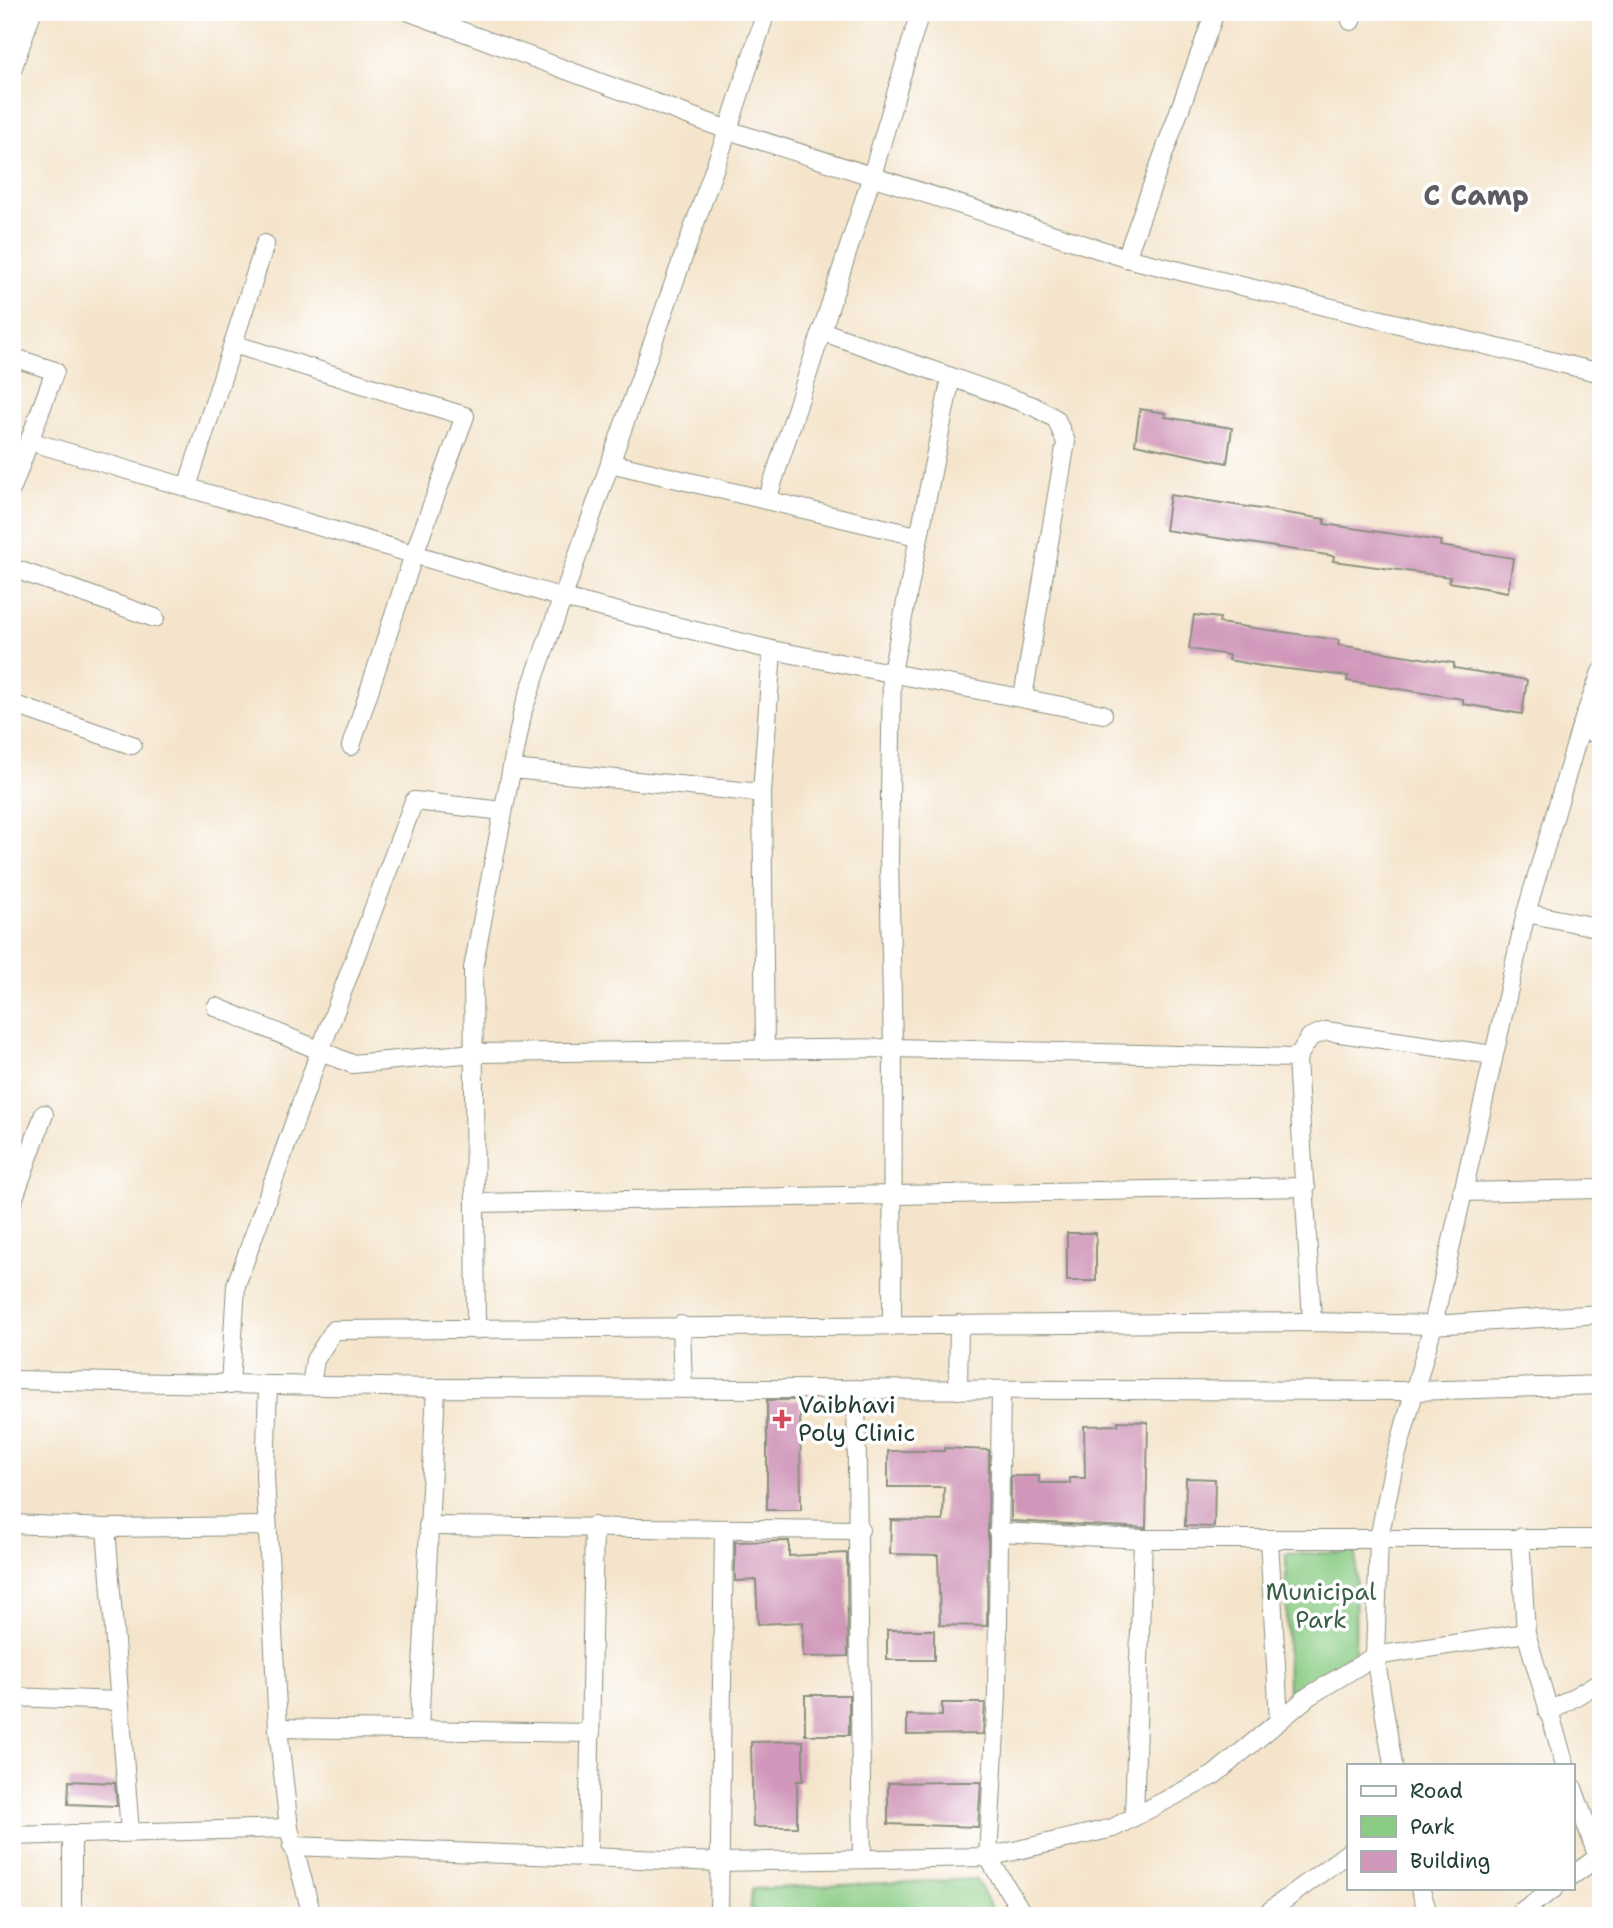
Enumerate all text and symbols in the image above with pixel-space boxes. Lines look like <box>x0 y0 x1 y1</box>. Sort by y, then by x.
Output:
district label: C Camp <box>1423 176 1529 214</box>
place label: Vaibhavi Poly Clinic <box>798 1389 915 1449</box>
marker: Vaibhavi Poly Clinic <box>772 1409 792 1429</box>
park label: Municipal Park <box>1265 1576 1377 1636</box>
legend <box>1347 1764 1574 1890</box>
text: Road <box>1410 1777 1463 1805</box>
text: Park <box>1410 1813 1455 1841</box>
text: Building <box>1410 1847 1490 1875</box>

